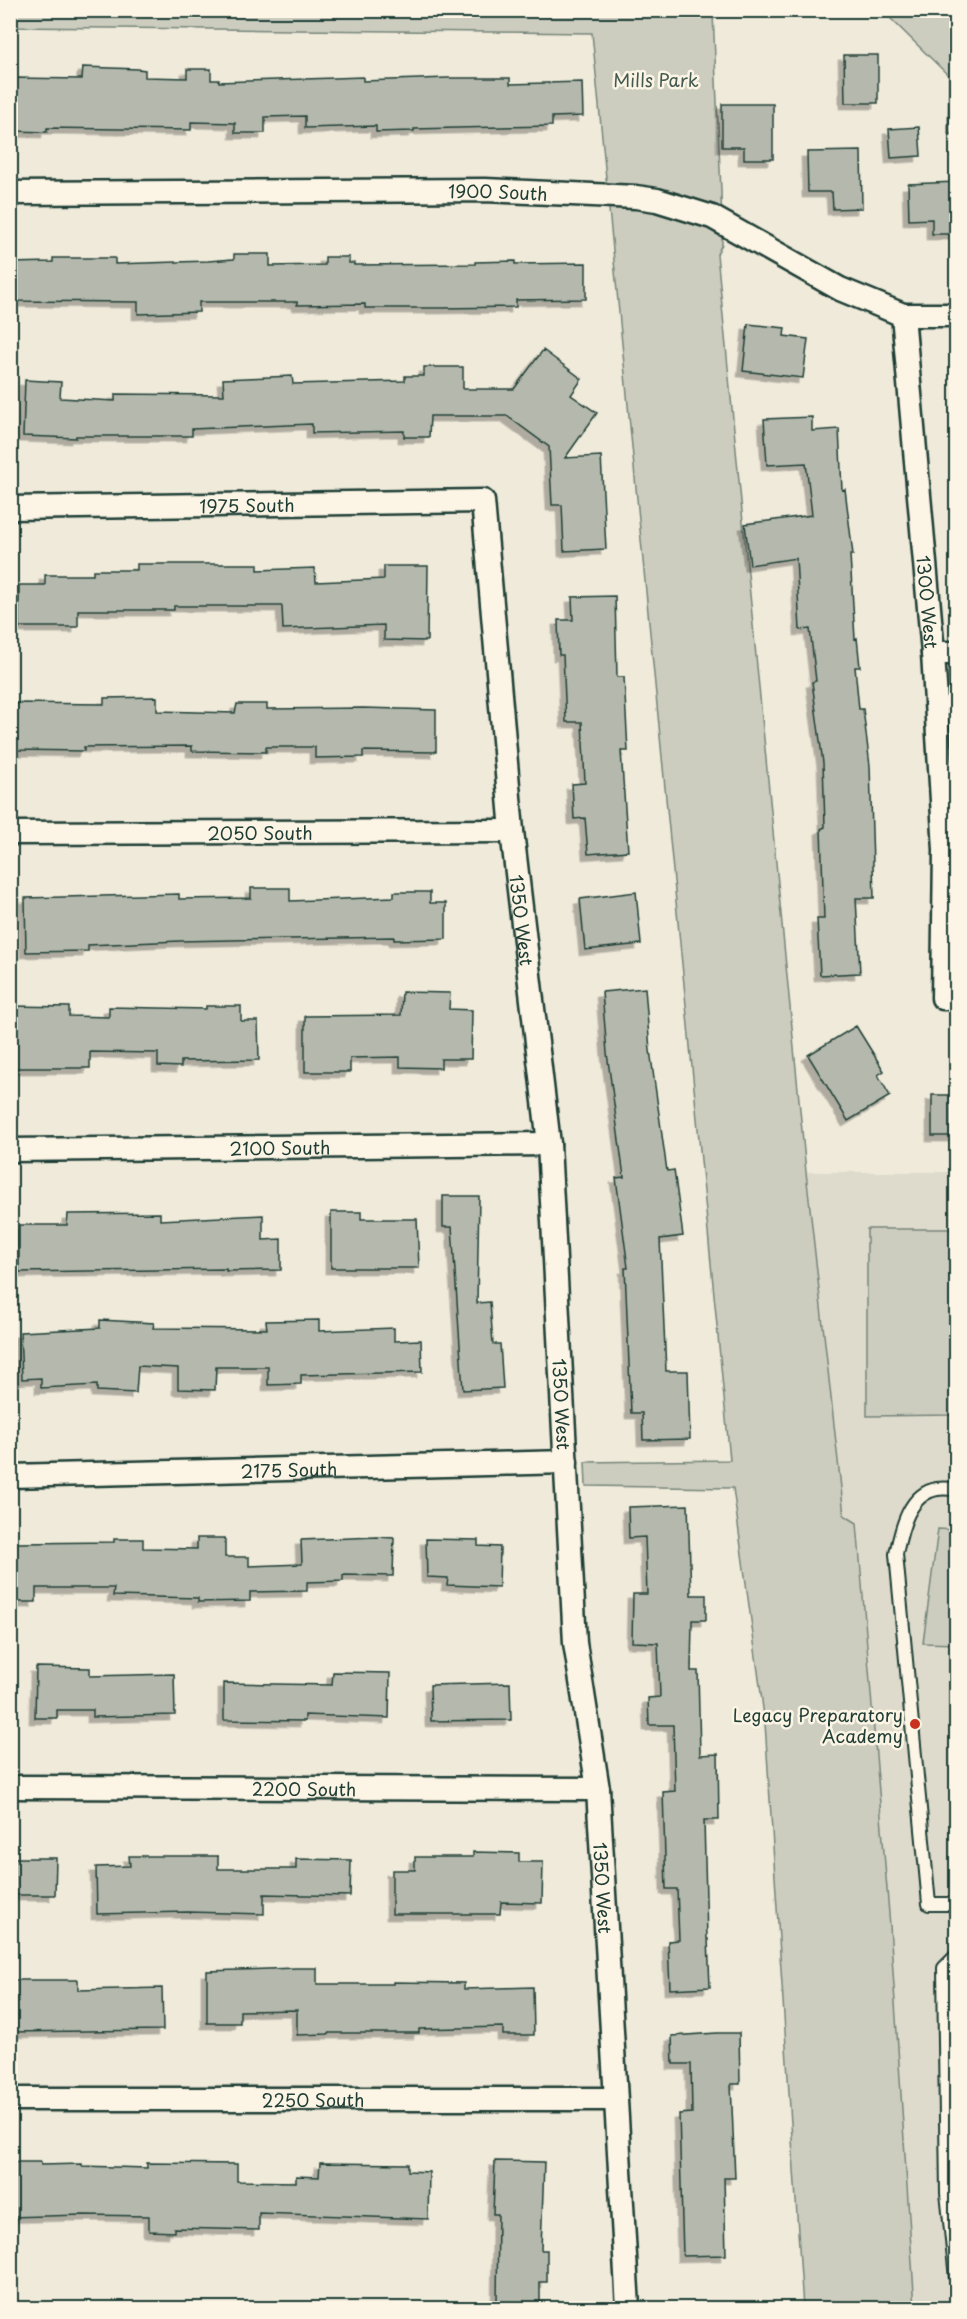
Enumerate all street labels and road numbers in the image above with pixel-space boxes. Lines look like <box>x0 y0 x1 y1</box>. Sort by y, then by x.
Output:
street label: 1900 South <box>448 176 548 206</box>
street label: 1975 South <box>199 490 295 519</box>
street label: 1300 West <box>911 554 946 650</box>
street label: 2050 South <box>207 818 313 846</box>
street label: 1350 West <box>504 873 541 967</box>
street label: 2100 South <box>229 1133 331 1161</box>
street label: 1350 West <box>547 1358 578 1451</box>
street label: 2175 South <box>240 1454 338 1484</box>
street label: 2200 South <box>252 1774 356 1802</box>
street label: 1350 West <box>588 1841 620 1934</box>
street label: 2250 South <box>262 2086 364 2113</box>

